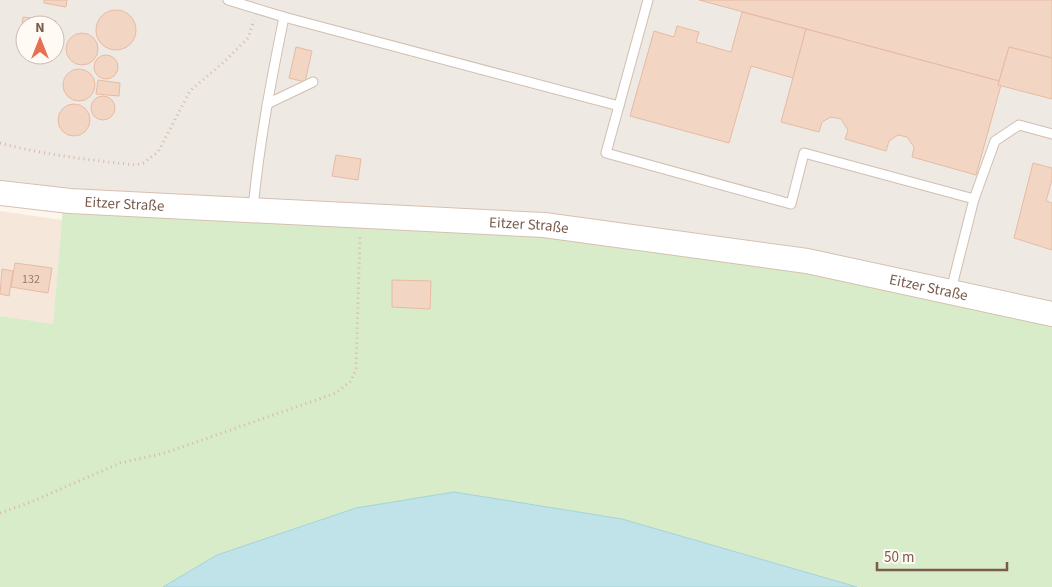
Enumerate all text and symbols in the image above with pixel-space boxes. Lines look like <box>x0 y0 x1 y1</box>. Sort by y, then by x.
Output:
north arrow <box>15 15 65 65</box>
text: N <box>35 18 45 38</box>
street label: Eitzer Straße <box>84 192 165 217</box>
street label: Eitzer Straße <box>489 212 570 239</box>
street label: Eitzer Straße <box>887 269 970 307</box>
house number: 132 <box>22 271 40 288</box>
scale bar <box>877 540 1007 572</box>
text: 50 m <box>884 547 914 568</box>

